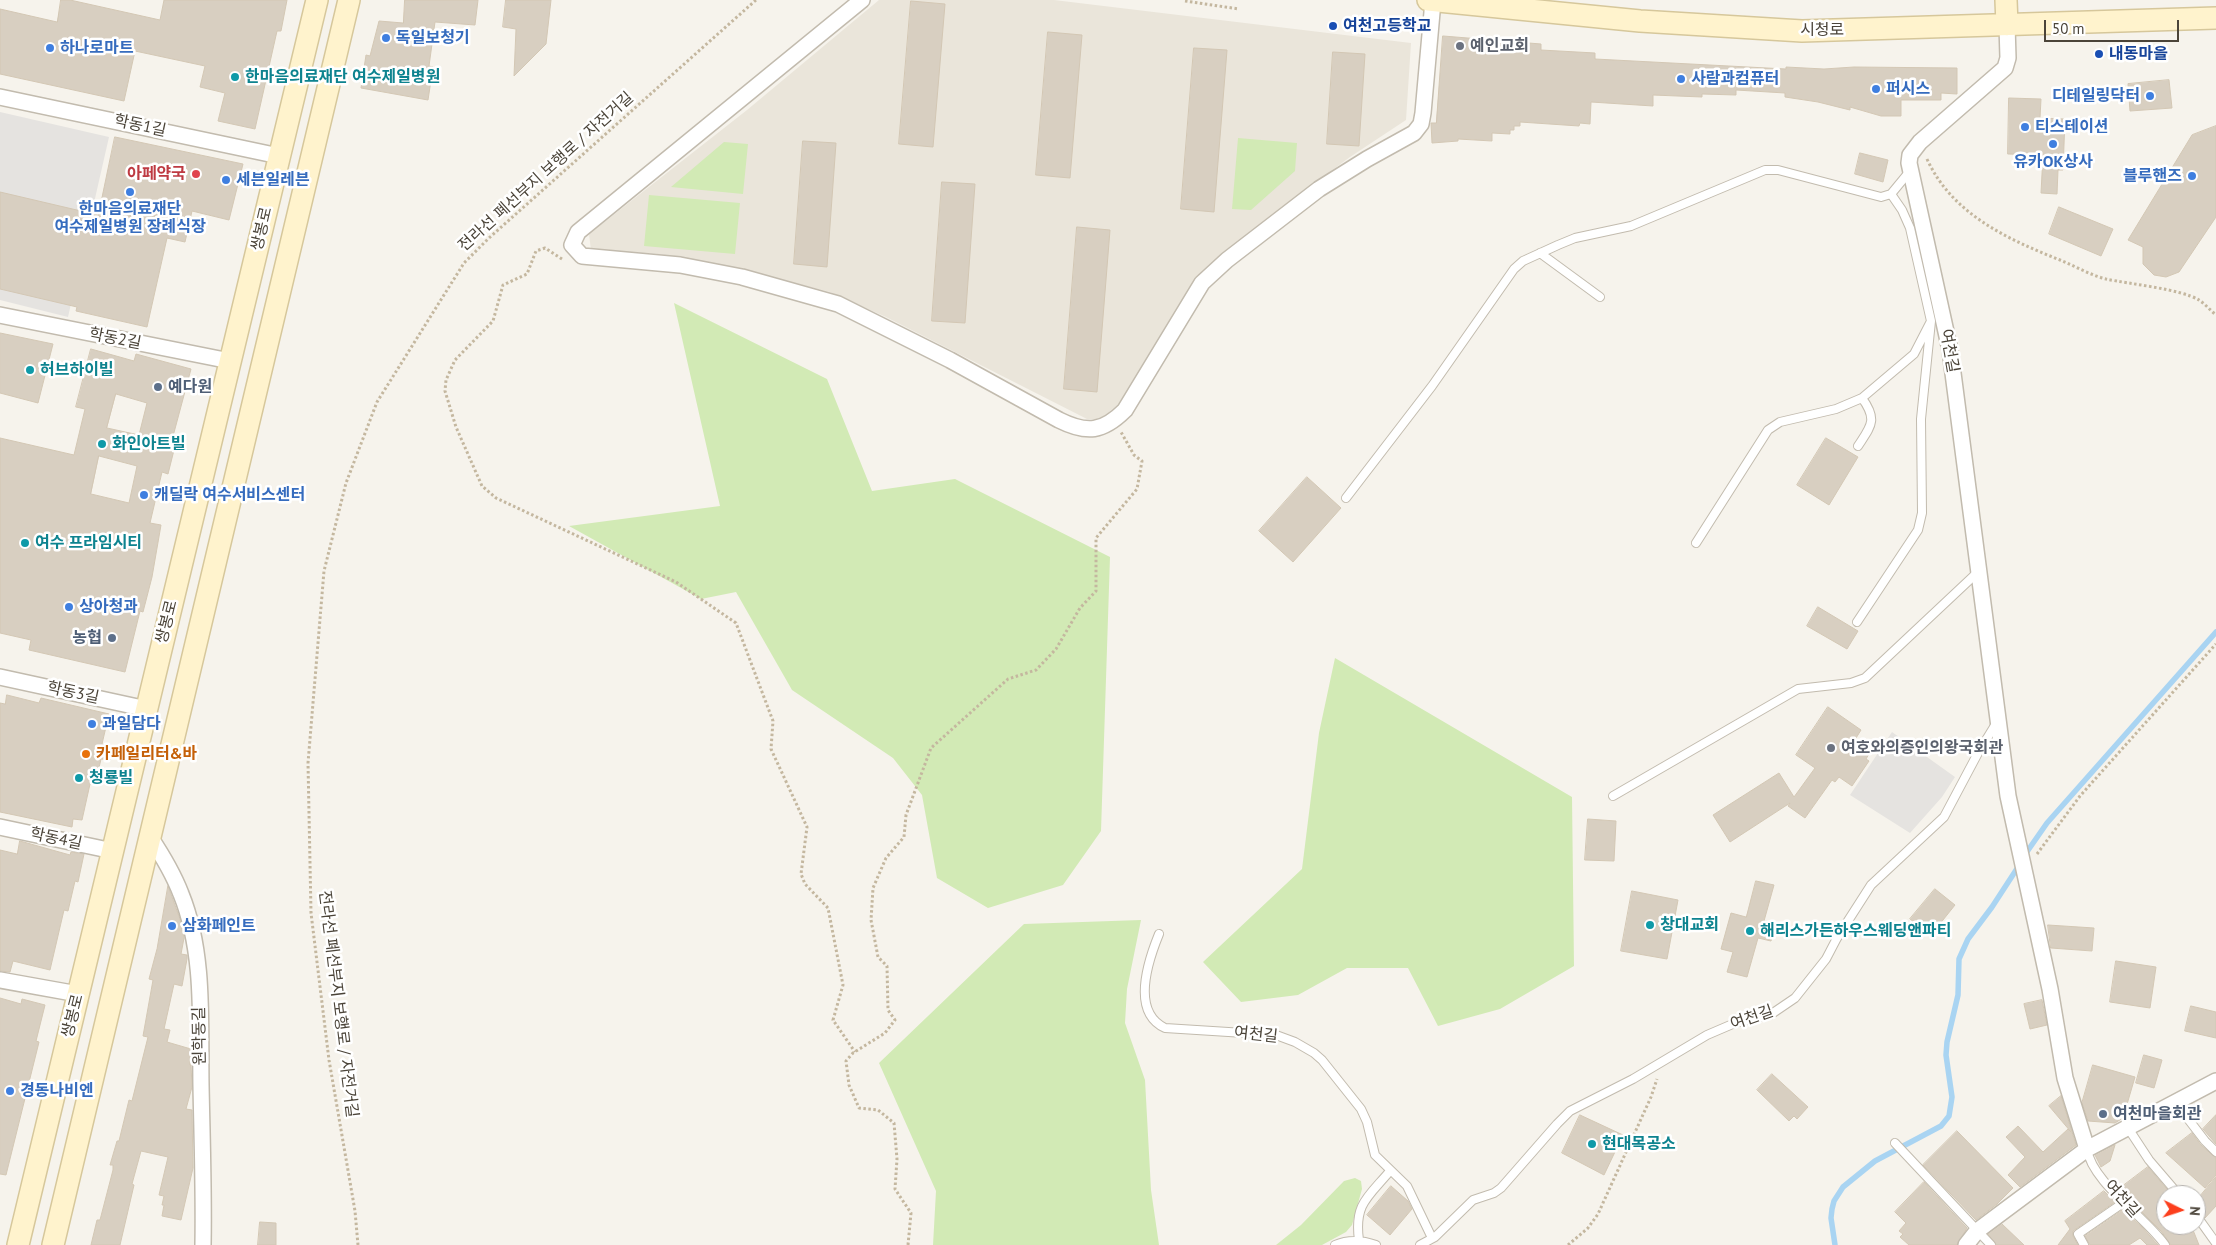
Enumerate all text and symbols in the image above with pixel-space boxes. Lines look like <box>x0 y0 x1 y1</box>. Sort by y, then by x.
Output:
scale bar <box>2046 10 2181 42</box>
place label: 여천고등학교 <box>1343 16 1431 36</box>
text: 50 m <box>2052 19 2085 38</box>
marker: 여천고등학교 <box>1327 20 1339 32</box>
street label: 시청로 <box>1800 20 1844 40</box>
place label: 독일보청기 <box>396 28 470 48</box>
marker: 독일보청기 <box>380 32 392 44</box>
place label: 예인교회 <box>1470 36 1529 56</box>
place label: 하나로마트 <box>60 38 134 58</box>
marker: 예인교회 <box>1454 40 1466 52</box>
marker: 하나로마트 <box>44 42 56 54</box>
place label: 내동마을 <box>2109 44 2168 64</box>
marker: 내동마을 <box>2093 48 2105 60</box>
place label: 한마음의료재단 여수제일병원 <box>245 67 440 87</box>
place label: 사람과컴퓨터 <box>1691 69 1779 89</box>
marker: 한마음의료재단 여수제일병원 <box>229 71 241 83</box>
marker: 사람과컴퓨터 <box>1675 73 1687 85</box>
place label: 퍼시스 <box>1886 79 1930 99</box>
marker: 퍼시스 <box>1870 83 1882 95</box>
place label: 디테일링닥터 <box>2052 86 2140 106</box>
street label: 전라선 폐선부지 보행로 / 자전거길 <box>455 88 637 256</box>
marker: 디테일링닥터 <box>2144 90 2156 102</box>
street label: 학동1길 <box>112 111 168 141</box>
place label: 티스테이션 <box>2035 117 2109 137</box>
marker: 티스테이션 <box>2019 121 2031 133</box>
marker: 유카OK상사 <box>2047 138 2059 150</box>
place label: 유카OK상사 <box>2013 152 2093 172</box>
place label: 아페약국 <box>127 164 186 184</box>
place label: 블루핸즈 <box>2123 166 2182 186</box>
marker: 아페약국 <box>190 168 202 180</box>
place label: 세븐일레븐 <box>236 170 310 190</box>
marker: 블루핸즈 <box>2186 170 2198 182</box>
marker: 세븐일레븐 <box>220 174 232 186</box>
marker: 한마음의료재단 여수제일병원 장례식장 <box>124 186 136 198</box>
place label: 한마음의료재단 여수제일병원 장례식장 <box>54 199 206 237</box>
street label: 쌍봉로 <box>248 205 276 253</box>
street label: 학동2길 <box>87 325 143 353</box>
street label: 여천길 <box>1936 328 1962 374</box>
place label: 허브하이빌 <box>40 360 114 380</box>
marker: 허브하이빌 <box>24 364 36 376</box>
place label: 예다원 <box>168 377 212 397</box>
marker: 예다원 <box>152 381 164 393</box>
place label: 화인아트빌 <box>112 434 186 454</box>
marker: 화인아트빌 <box>96 438 108 450</box>
place label: 캐딜락 여수서비스센터 <box>154 485 305 505</box>
marker: 캐딜락 여수서비스센터 <box>138 489 150 501</box>
place label: 여수 프라임시티 <box>35 533 142 553</box>
marker: 여수 프라임시티 <box>19 537 31 549</box>
place label: 상아청과 <box>79 597 138 617</box>
street label: 쌍봉로 <box>152 598 182 646</box>
marker: 상아청과 <box>63 601 75 613</box>
place label: 농협 <box>73 628 102 648</box>
marker: 농협 <box>106 632 118 644</box>
street label: 학동3길 <box>45 678 101 708</box>
place label: 과일담다 <box>102 714 161 734</box>
marker: 과일담다 <box>86 718 98 730</box>
place label: 여호와의증인의왕국회관 <box>1841 738 2003 758</box>
marker: 여호와의증인의왕국회관 <box>1825 742 1837 754</box>
place label: 카페일리터&바 <box>96 744 197 764</box>
marker: 카페일리터&바 <box>80 748 92 760</box>
place label: 청룡빌 <box>89 768 133 788</box>
marker: 청룡빌 <box>73 772 85 784</box>
street label: 학동4길 <box>28 824 84 854</box>
street label: 전라선 폐선부지 보행로 / 자전거길 <box>315 889 361 1119</box>
place label: 창대교회 <box>1660 915 1719 935</box>
place label: 삼화페인트 <box>182 916 256 936</box>
marker: 창대교회 <box>1644 919 1656 931</box>
marker: 삼화페인트 <box>166 920 178 932</box>
place label: 해리스가든하우스웨딩앤파티 <box>1760 921 1951 941</box>
marker: 해리스가든하우스웨딩앤파티 <box>1744 925 1756 937</box>
street label: 쌍봉로 <box>58 992 88 1040</box>
street label: 여천길 <box>1728 1002 1776 1034</box>
street label: 원학동길 <box>190 1006 210 1066</box>
street label: 여천길 <box>1233 1023 1279 1047</box>
place label: 경동나비엔 <box>20 1081 94 1101</box>
marker: 경동나비엔 <box>4 1085 16 1097</box>
place label: 여천마을회관 <box>2113 1104 2201 1124</box>
marker: 여천마을회관 <box>2097 1108 2109 1120</box>
place label: 현대목공소 <box>1602 1134 1676 1154</box>
marker: 현대목공소 <box>1586 1138 1598 1150</box>
street label: 여천길 <box>2100 1176 2144 1222</box>
north arrow <box>2156 1185 2206 1235</box>
text: N <box>2186 1206 2204 1216</box>

